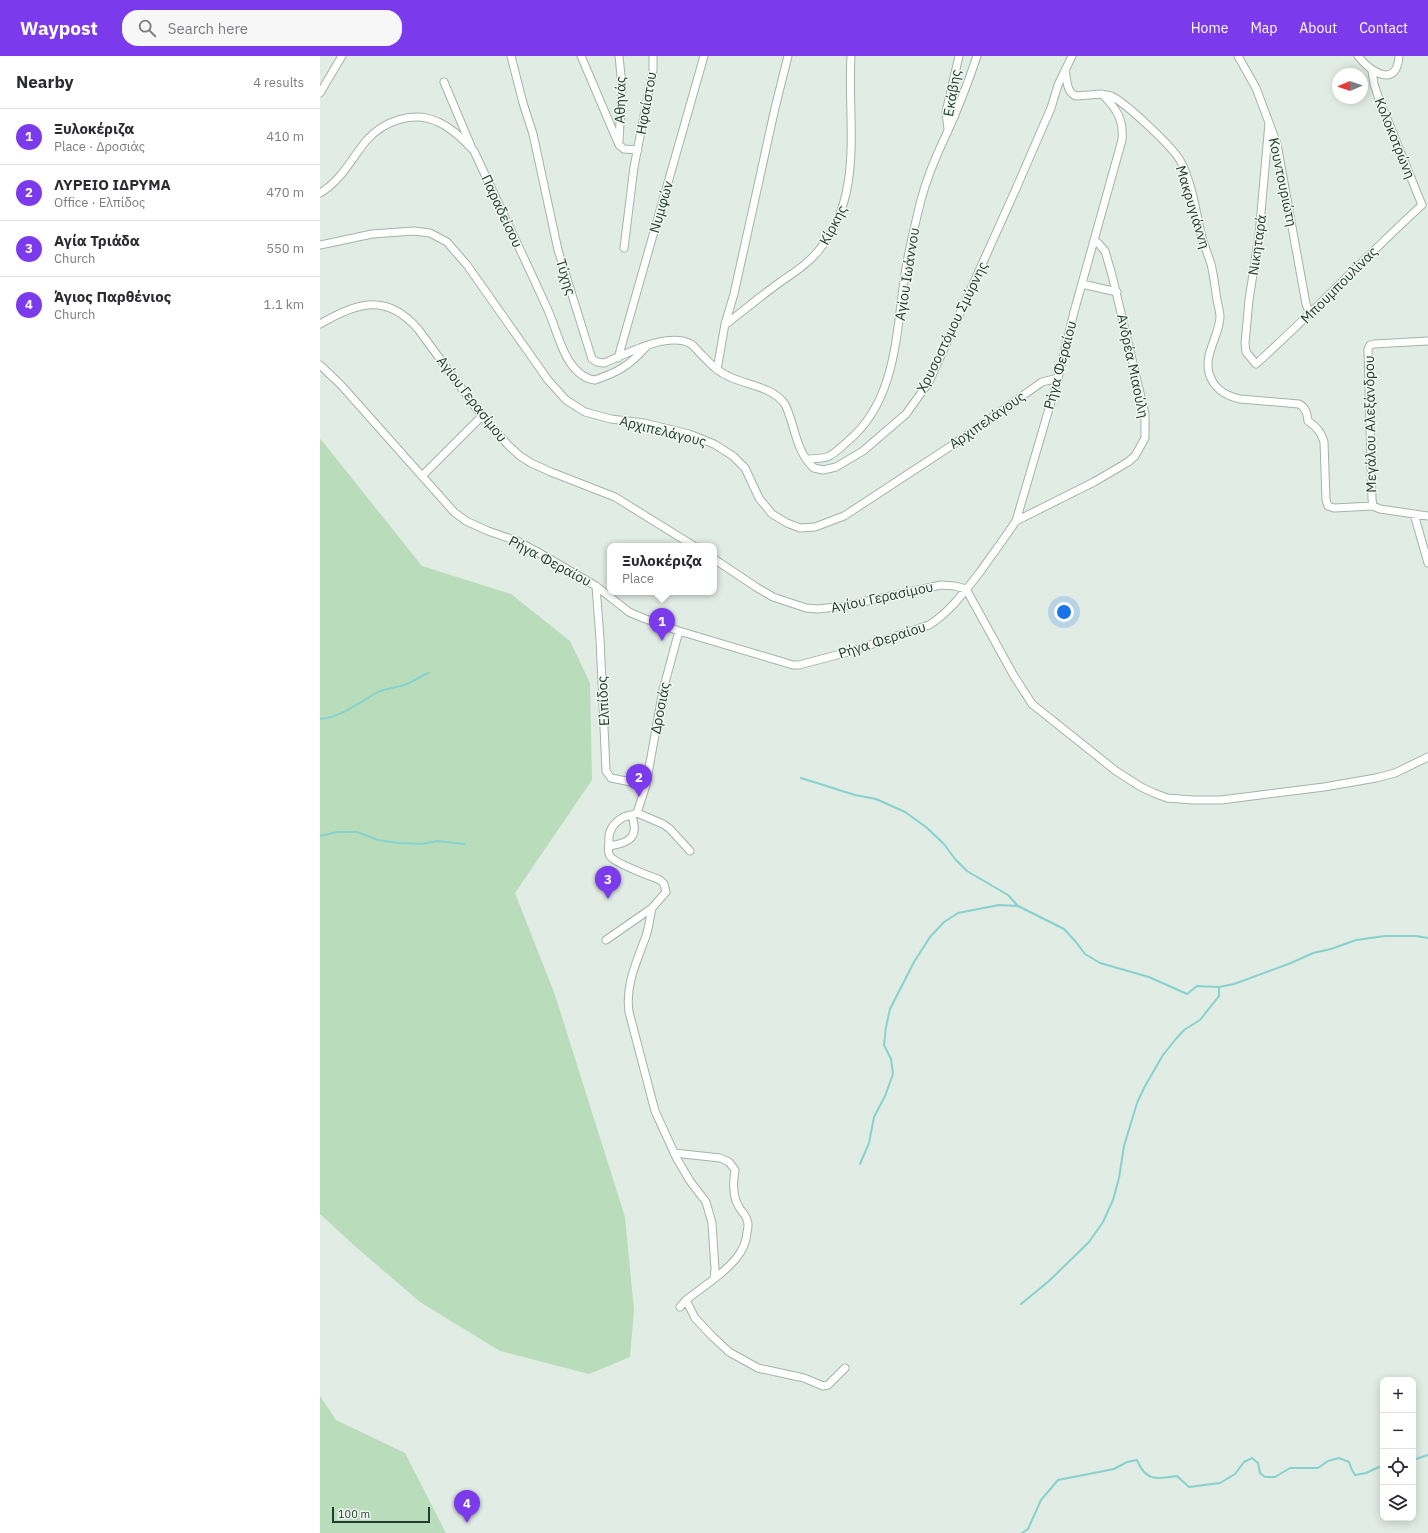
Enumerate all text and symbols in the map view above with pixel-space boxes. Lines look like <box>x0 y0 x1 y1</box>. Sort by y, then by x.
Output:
search box <box>122 10 402 46</box>
text: Waypost <box>20 16 98 40</box>
icon: search <box>136 17 158 39</box>
text: Search here <box>168 19 248 38</box>
text: Home <box>1191 19 1228 37</box>
text: Map <box>1250 19 1277 37</box>
text: About <box>1299 19 1337 37</box>
text: Contact <box>1359 19 1408 37</box>
street label: Εκάβης <box>939 68 965 118</box>
north arrow <box>1332 68 1368 104</box>
street label: Ηφαίστου <box>632 70 660 136</box>
text: Nearby <box>16 71 74 93</box>
text: 4 results <box>253 74 304 91</box>
street label: Αθηνάς <box>611 76 629 124</box>
street label: Κολοκοτρώνη <box>1371 95 1419 181</box>
text: Ξυλοκέριζα <box>54 119 134 138</box>
text: 1 <box>25 128 33 145</box>
text: 410 m <box>266 128 304 145</box>
street label: Κουντουριώτη <box>1265 136 1301 228</box>
text: Place · Δροσιάς <box>54 138 145 155</box>
street label: Μακρυγιάννη <box>1172 163 1214 251</box>
street label: Παραδείσου <box>477 172 527 250</box>
text: ΛΥΡΕΙΟ ΙΔΡΥΜΑ <box>54 175 171 194</box>
street label: Νυμφών <box>645 179 677 235</box>
text: 2 <box>25 184 33 201</box>
text: 470 m <box>266 184 304 201</box>
text: Office · Ελπίδος <box>54 194 145 211</box>
street label: Κίρκης <box>815 202 851 248</box>
street label: Νικηταρά <box>1244 213 1270 277</box>
street label: Αγίου Ιωάννου <box>891 226 923 322</box>
text: Αγία Τριάδα <box>54 231 140 250</box>
text: 3 <box>25 240 33 257</box>
text: 550 m <box>266 240 304 257</box>
street label: Μπουμπουλίνας <box>1297 242 1382 327</box>
text: Church <box>54 250 95 267</box>
street label: Τύχης <box>552 257 580 298</box>
street label: Χρυσοστόμου Σμύρνης <box>912 258 992 396</box>
text: Άγιος Παρθένιος <box>54 287 171 306</box>
text: 4 <box>25 296 33 313</box>
text: 1.1 km <box>264 296 304 313</box>
text: Church <box>54 306 95 323</box>
street label: Ανδρέα Μιαούλη <box>1113 312 1153 420</box>
street label: Ρήγα Φεραίου <box>1040 319 1080 411</box>
street label: Αγίου Γερασίμου <box>433 352 511 446</box>
street label: Μεγάλου Αλεξάνδρου <box>1360 355 1380 493</box>
street label: Αρχιπελάγους <box>945 387 1029 453</box>
street label: Αρχιπελάγους <box>618 412 709 451</box>
street label: Ρήγα Φεραίου <box>506 532 594 590</box>
popup <box>607 543 717 595</box>
text: Ξυλοκέριζα <box>622 551 702 570</box>
text: Place <box>622 570 654 587</box>
street label: Αγίου Γερασίμου <box>829 577 935 617</box>
your location <box>1054 602 1074 622</box>
pin: 1 <box>649 608 675 641</box>
street label: Ρήγα Φεραίου <box>836 617 928 663</box>
street label: Ελπίδος <box>593 675 613 727</box>
street label: Δροσιάς <box>646 680 674 735</box>
pin: 2 <box>626 764 652 797</box>
pin: 3 <box>595 866 621 899</box>
map controls <box>1380 1377 1416 1521</box>
button: + <box>1380 1377 1416 1413</box>
button: − <box>1380 1413 1416 1449</box>
button: locate <box>1380 1449 1416 1485</box>
button: layers <box>1380 1485 1416 1521</box>
pin: 4 <box>454 1490 480 1523</box>
scale bar <box>332 1505 430 1524</box>
text: 100 m <box>338 1507 370 1521</box>

